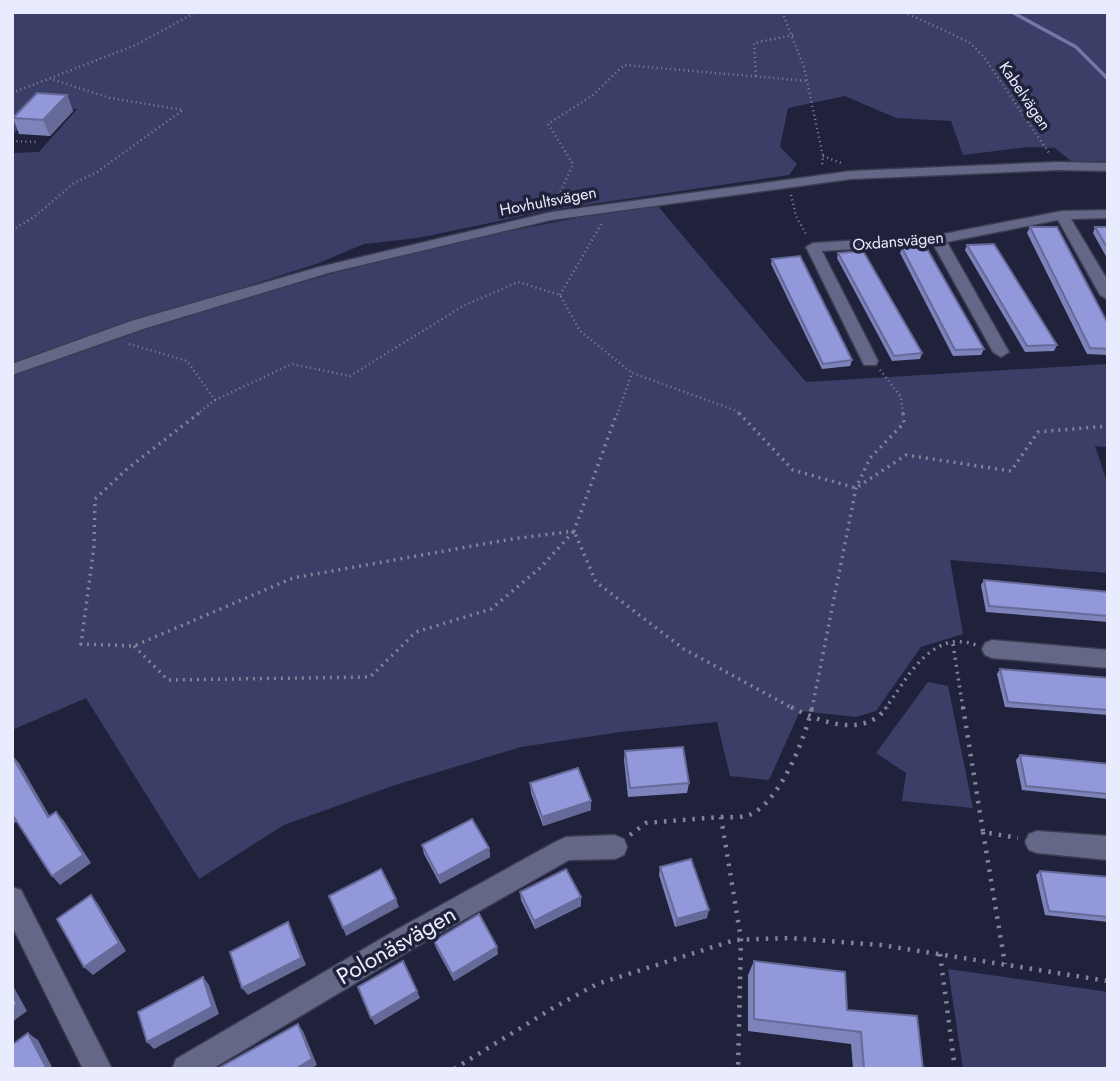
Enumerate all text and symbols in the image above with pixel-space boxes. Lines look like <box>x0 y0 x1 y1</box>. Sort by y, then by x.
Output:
street label: Kabelvägen <box>994 57 1056 135</box>
street label: Hovhultsvägen <box>498 180 598 222</box>
street label: Oxdansvägen <box>851 226 945 256</box>
street label: Polonäsvägen <box>330 897 462 993</box>

